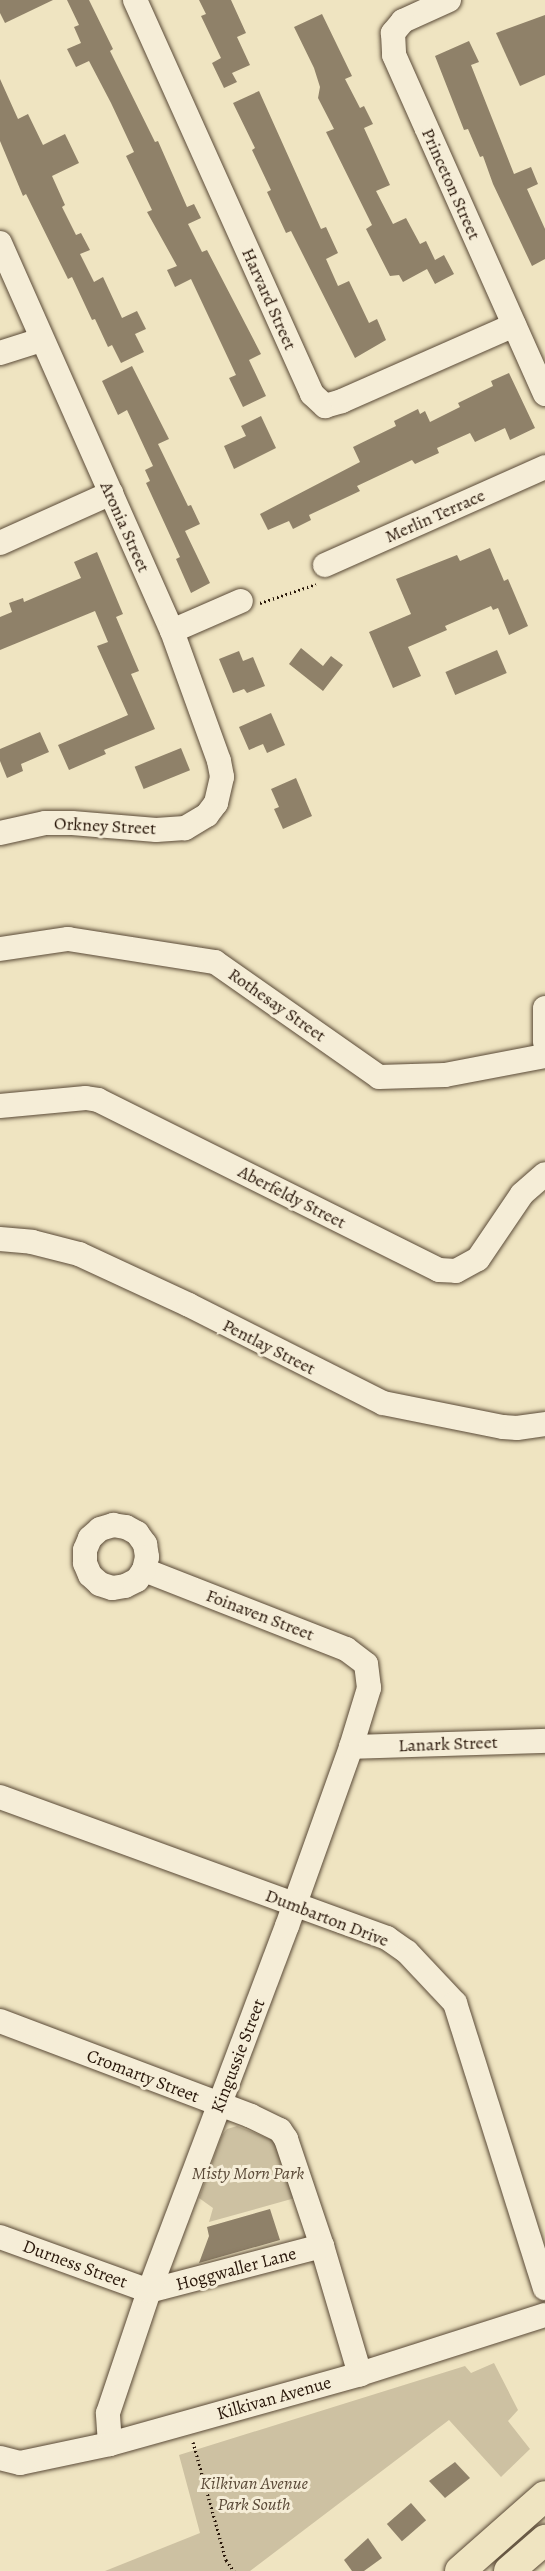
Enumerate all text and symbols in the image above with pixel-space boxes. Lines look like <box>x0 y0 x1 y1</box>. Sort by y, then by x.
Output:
street label: Princeton Street <box>417 125 485 243</box>
street label: Harvard Street <box>237 245 301 353</box>
street label: Aronia Street <box>95 478 155 576</box>
street label: Merlin Terrace <box>382 484 488 548</box>
street label: Orkney Street <box>53 813 157 839</box>
street label: Rothesay Street <box>224 963 330 1047</box>
street label: Aberfeldy Street <box>235 1161 349 1233</box>
street label: Pentlay Street <box>219 1314 319 1380</box>
street label: Foinaven Street <box>203 1585 317 1645</box>
street label: Lanark Street <box>398 1731 498 1757</box>
street label: Dumbarton Drive <box>262 1885 392 1951</box>
street label: Kingussie Street <box>206 1996 270 2116</box>
street label: Cromarty Street <box>84 2045 202 2107</box>
park label: Misty Morn Park <box>192 2162 304 2184</box>
street label: Durness Street <box>20 2235 130 2293</box>
street label: Hoggwaller Lane <box>173 2243 299 2295</box>
street label: Kilkivan Avenue <box>214 2371 334 2425</box>
park label: Kilkivan Avenue Park South <box>200 2473 308 2516</box>

